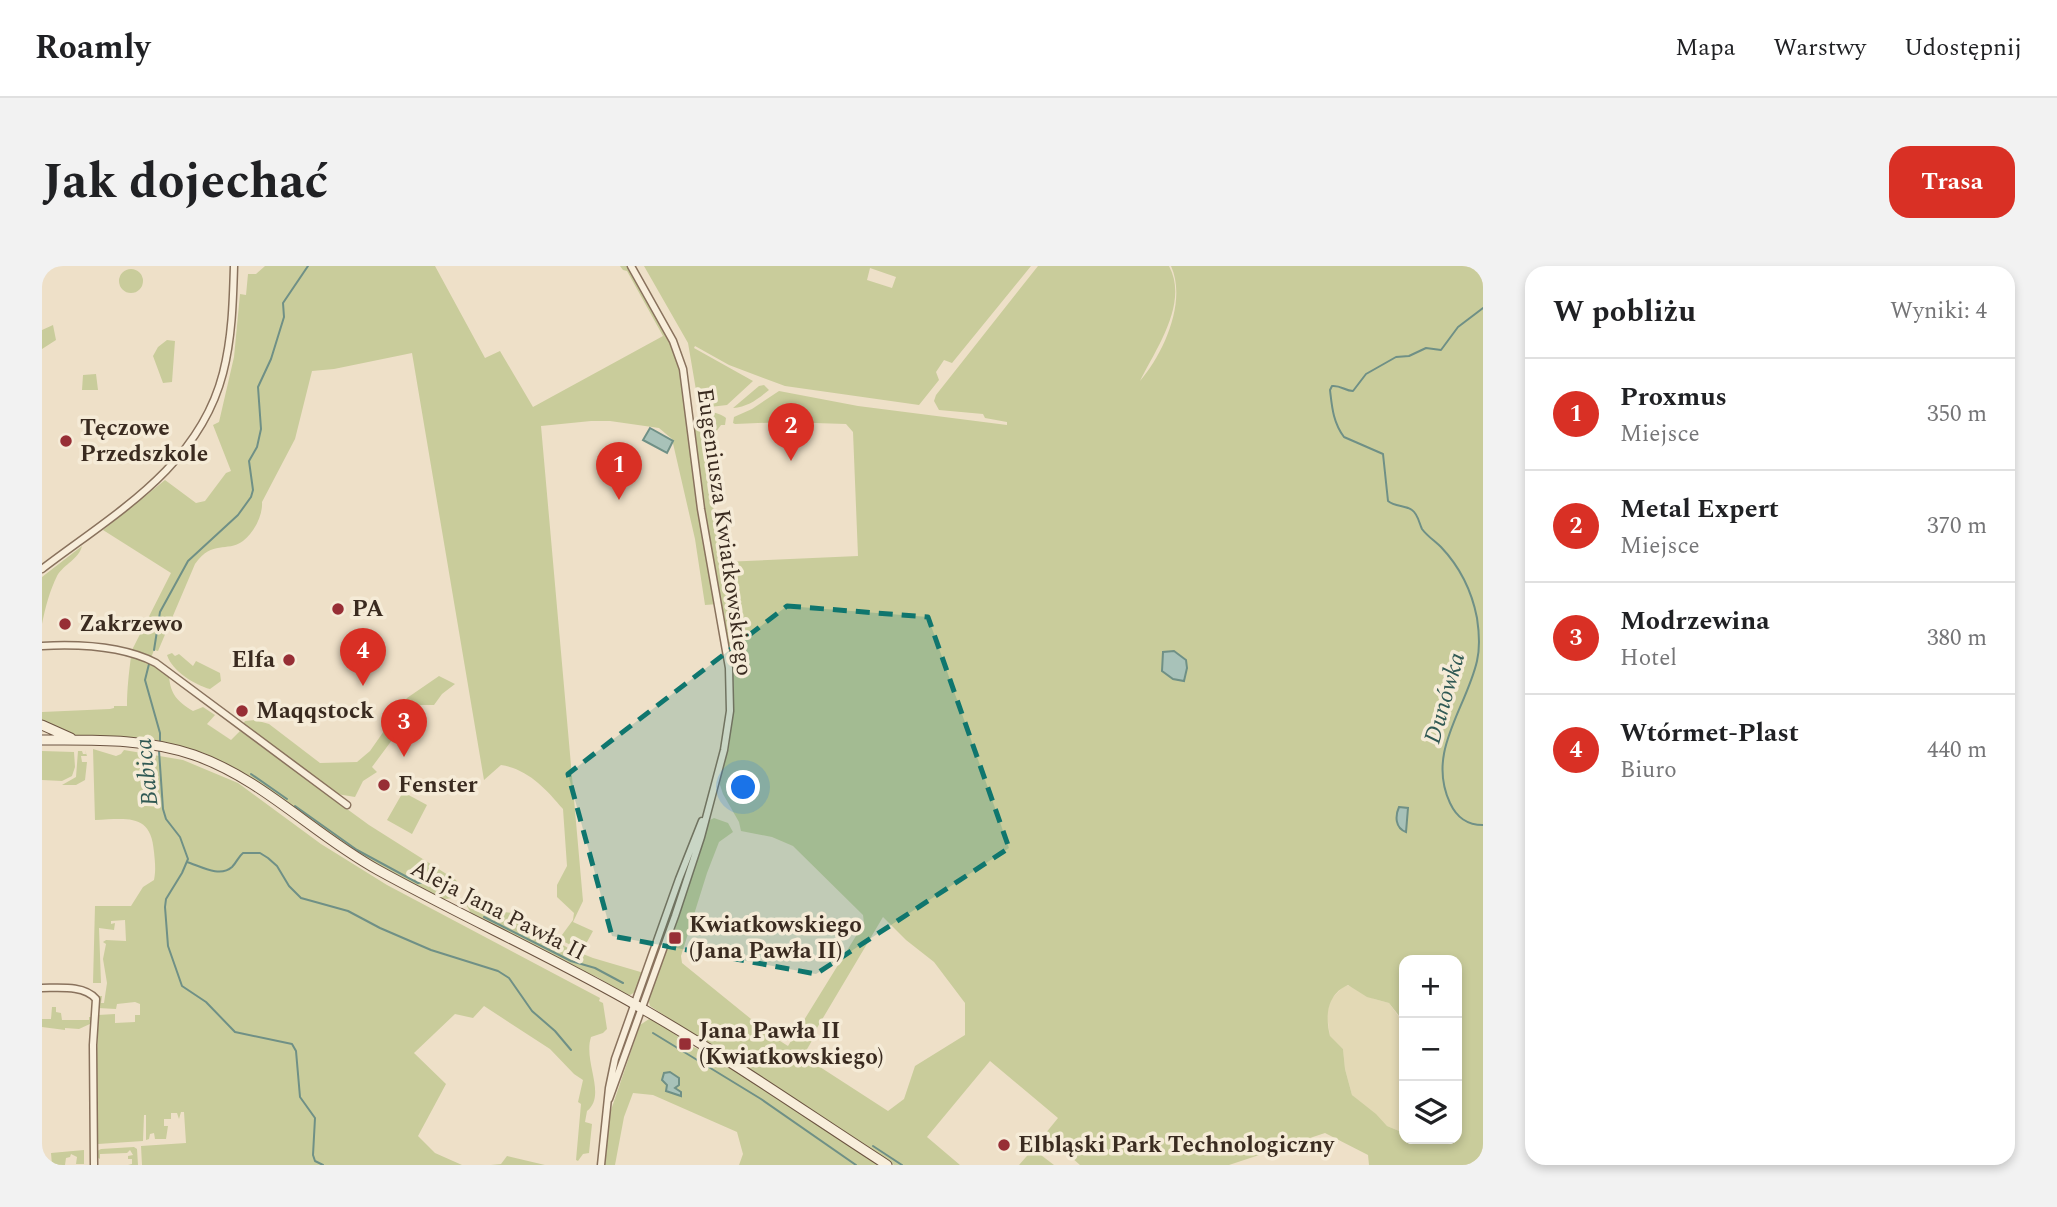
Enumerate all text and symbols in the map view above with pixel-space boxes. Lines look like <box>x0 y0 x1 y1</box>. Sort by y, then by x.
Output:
text: Roamly <box>35 23 150 73</box>
text: Mapa <box>1675 30 1735 66</box>
text: Warstwy <box>1773 30 1866 66</box>
text: Udostępnij <box>1904 30 2022 66</box>
text: Jak dojechać <box>42 145 328 220</box>
button: Trasa <box>1889 146 2015 218</box>
text: W pobliżu <box>1553 289 1696 335</box>
text: Wyniki: 4 <box>1890 294 1987 329</box>
text: Proxmus <box>1620 377 1727 417</box>
street label: Eugeniusza Kwiatkowskiego <box>686 386 762 678</box>
text: 1 <box>1570 397 1582 432</box>
text: 350 m <box>1927 397 1987 432</box>
pin: 2 <box>768 403 814 461</box>
place label: Tęczowe Przedszkole <box>80 411 208 472</box>
text: Miejsce <box>1620 417 1700 452</box>
marker: Tęczowe Przedszkole <box>58 433 74 449</box>
pin: 1 <box>596 442 642 500</box>
text: Metal Expert <box>1620 489 1779 529</box>
text: 2 <box>1570 509 1582 544</box>
text: 370 m <box>1927 509 1987 544</box>
text: Miejsce <box>1620 529 1700 564</box>
place label: PA <box>352 592 384 627</box>
marker: PA <box>330 601 346 617</box>
text: Modrzewina <box>1620 601 1770 641</box>
place label: Zakrzewo <box>79 607 183 642</box>
marker: Zakrzewo <box>57 616 73 632</box>
text: 3 <box>1570 621 1582 656</box>
text: 380 m <box>1927 621 1987 656</box>
pin: 4 <box>340 628 386 686</box>
text: Hotel <box>1620 641 1677 676</box>
place label: Elfa <box>231 643 275 678</box>
water label: Dunówka <box>1415 648 1475 748</box>
marker: Elfa <box>281 652 297 668</box>
place label: Maqqstock <box>256 694 374 729</box>
pin: 3 <box>381 699 427 757</box>
marker: Maqqstock <box>234 703 250 719</box>
text: Wtórmet-Plast <box>1620 713 1799 753</box>
text: 4 <box>1570 733 1582 768</box>
text: 440 m <box>1927 733 1987 768</box>
water label: Babica <box>126 736 168 808</box>
text: Biuro <box>1620 753 1677 788</box>
place label: Fenster <box>398 768 478 803</box>
your location <box>726 770 760 804</box>
marker: Fenster <box>376 777 392 793</box>
street label: Aleja Jana Pawła II <box>404 852 592 970</box>
place label: Kwiatkowskiego (Jana Pawła II) <box>689 908 862 969</box>
marker: Kwiatkowskiego (Jana Pawła II) <box>667 930 683 946</box>
map controls <box>1399 955 1462 1144</box>
button: + <box>1399 955 1462 1018</box>
place label: Jana Pawła II (Kwiatkowskiego) <box>699 1014 884 1075</box>
button: − <box>1399 1018 1462 1081</box>
marker: Jana Pawła II (Kwiatkowskiego) <box>677 1036 693 1052</box>
button: layers <box>1399 1081 1462 1144</box>
place label: Elbląski Park Technologiczny <box>1018 1128 1335 1163</box>
marker: Elbląski Park Technologiczny <box>996 1137 1012 1153</box>

